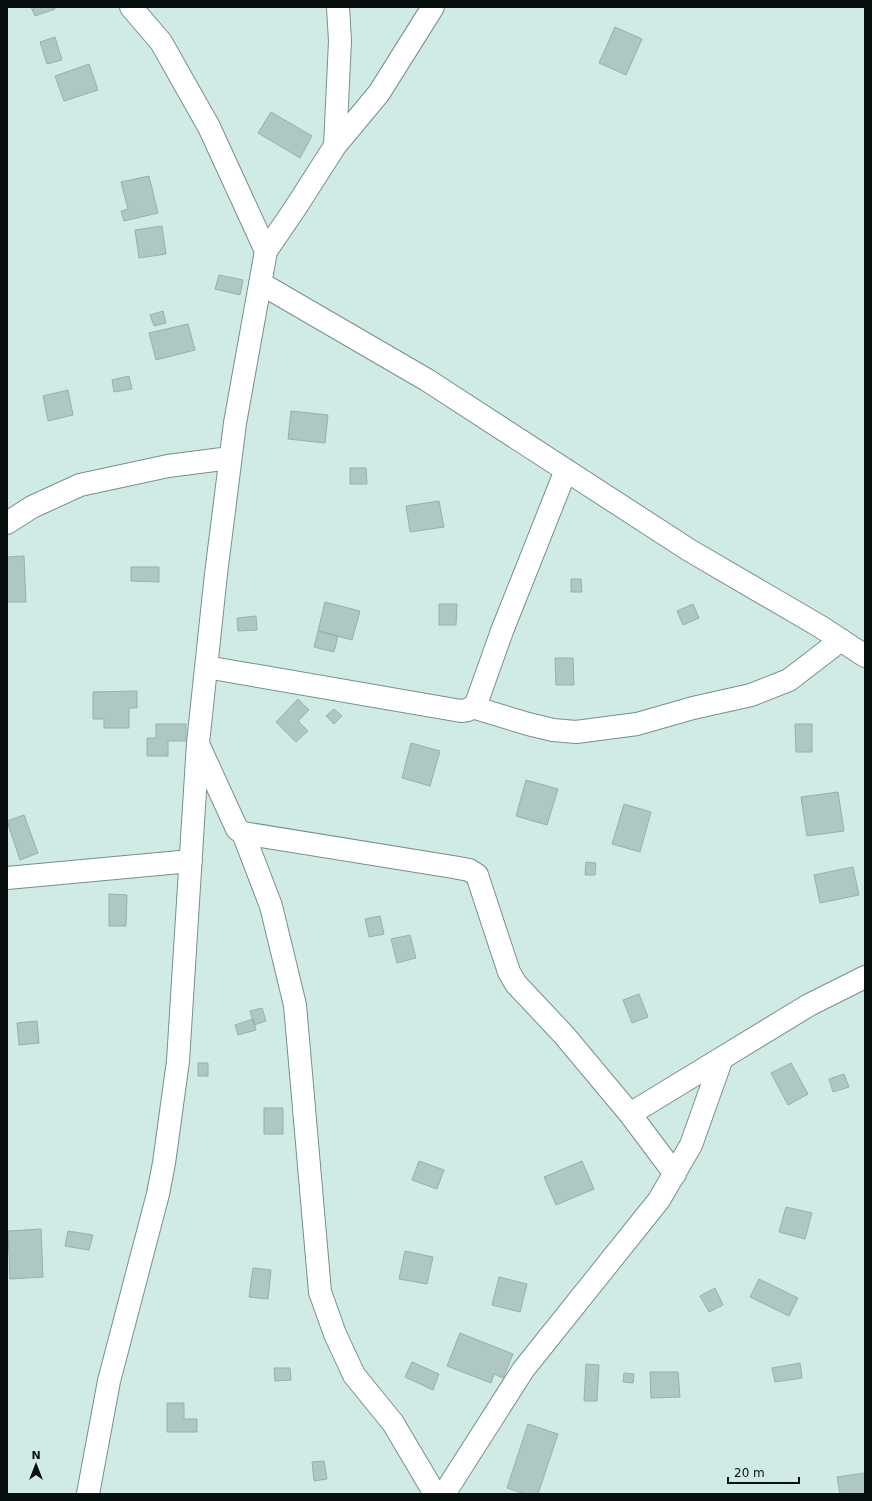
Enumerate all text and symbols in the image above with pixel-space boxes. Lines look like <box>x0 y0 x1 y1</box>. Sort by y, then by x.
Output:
north arrow <box>16 1445 56 1485</box>
text: N <box>31 1449 41 1462</box>
scale bar <box>728 1459 799 1485</box>
text: 20 m <box>734 1466 765 1480</box>

